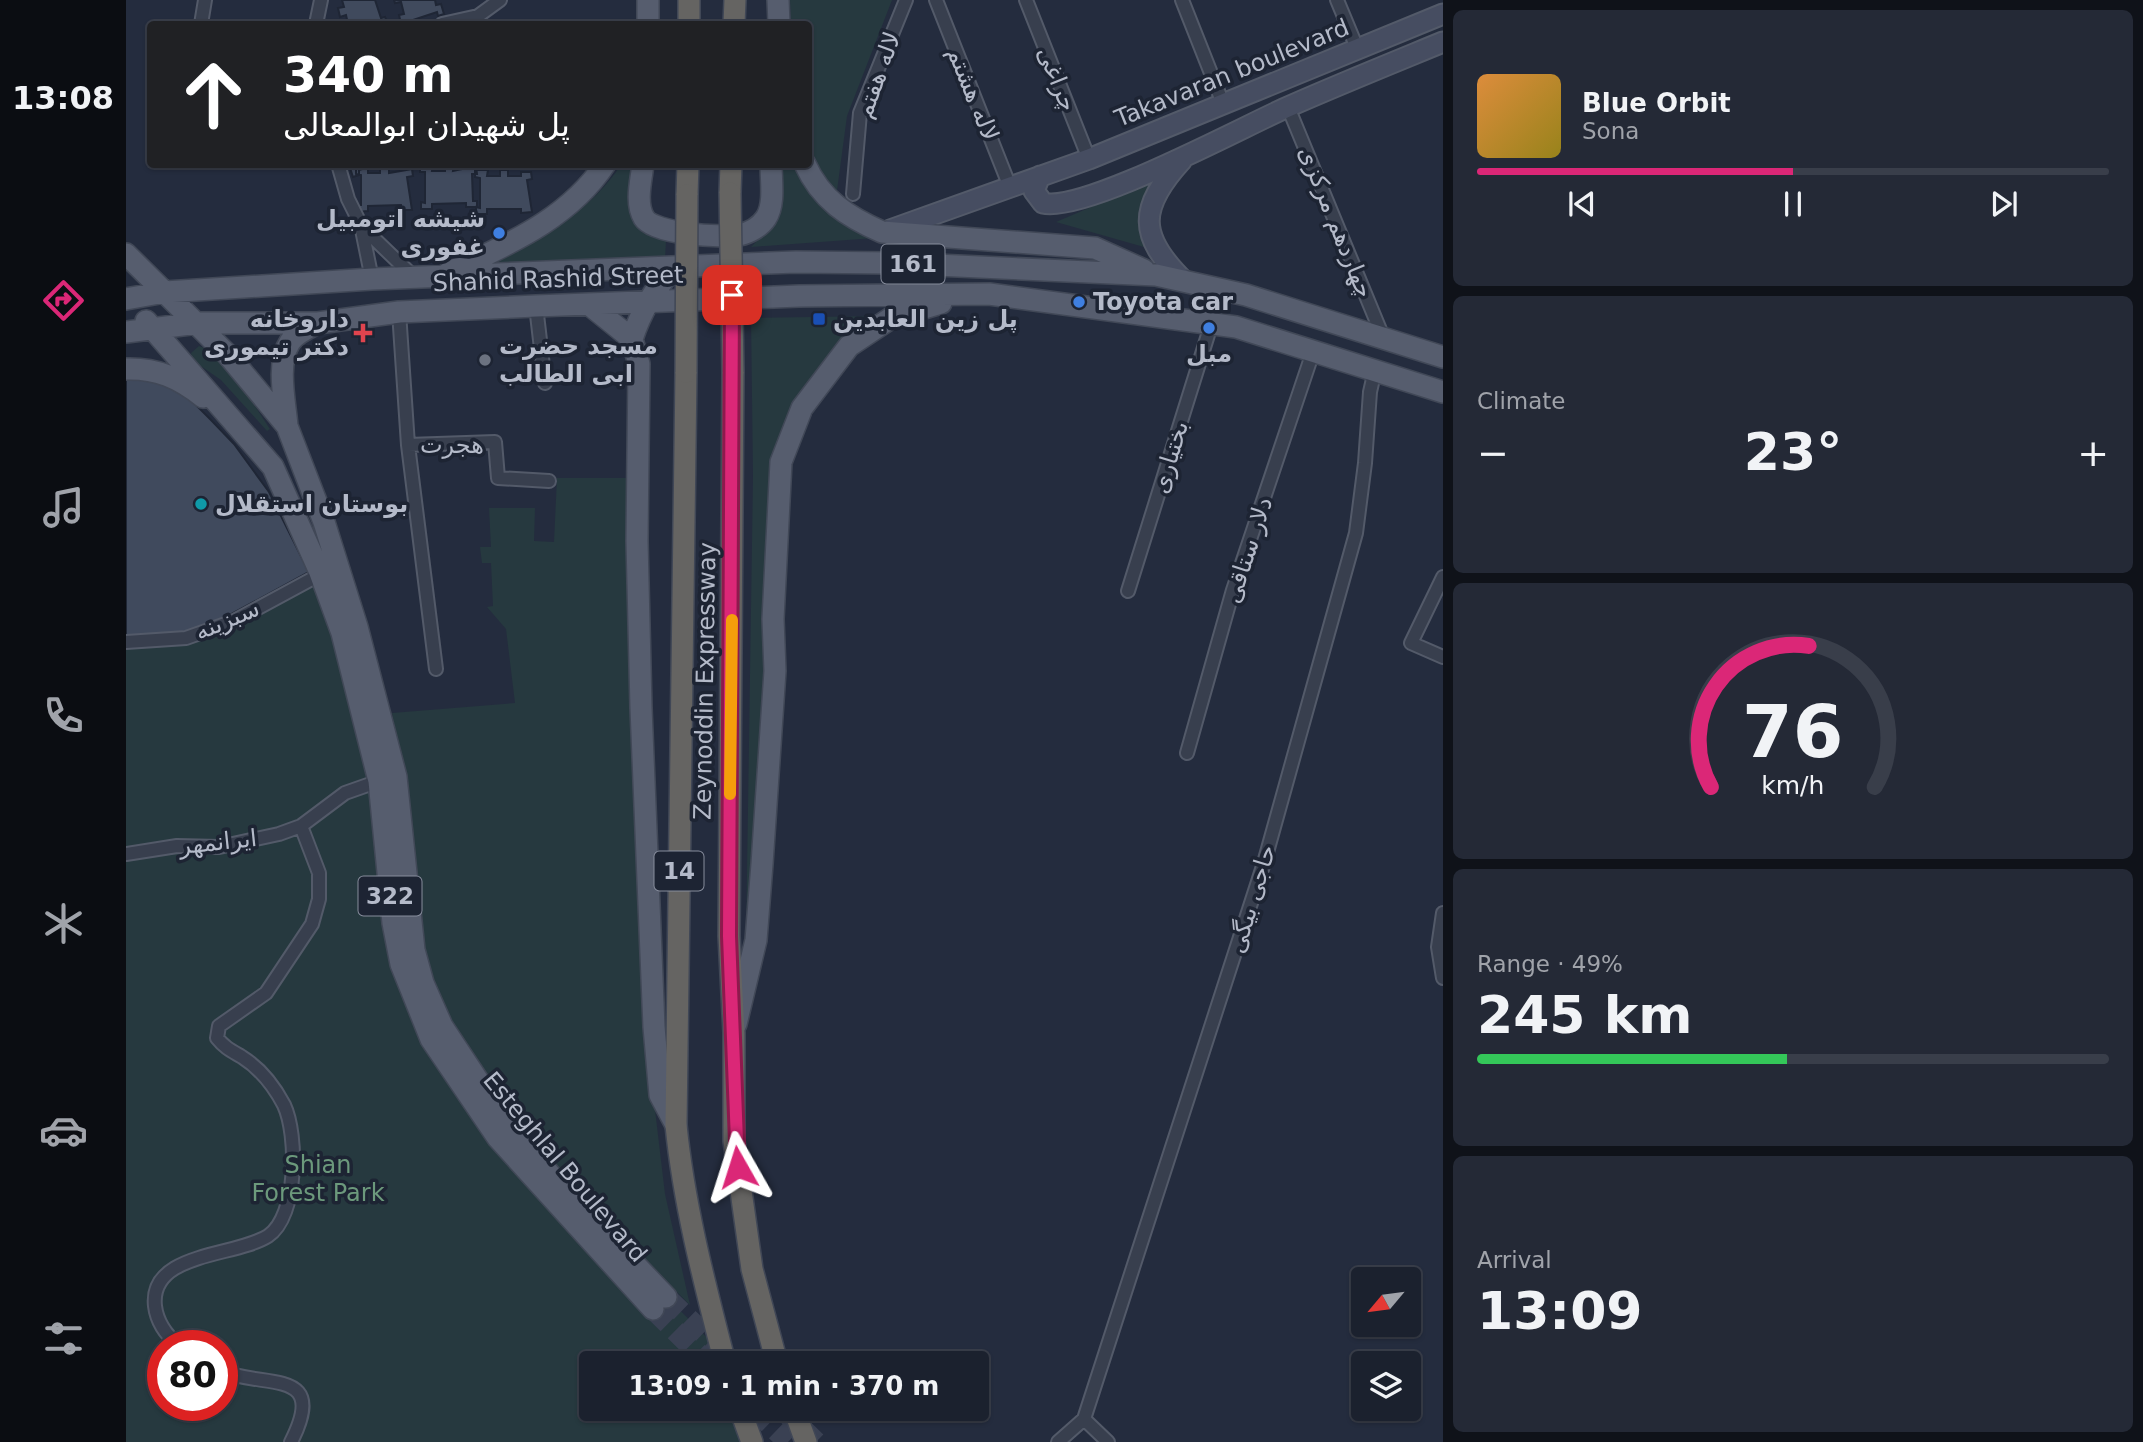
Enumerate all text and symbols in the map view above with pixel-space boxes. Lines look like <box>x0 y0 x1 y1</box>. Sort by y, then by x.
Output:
street label: Takavaran boulevard <box>1110 13 1353 133</box>
street label: لاله هفتم <box>850 28 906 122</box>
street label: لاله هشتم <box>942 43 1004 145</box>
street label: چراغی <box>1031 43 1083 115</box>
text: 340 m <box>283 47 453 104</box>
icon: ahead <box>168 49 259 140</box>
text: 13:08 <box>12 79 114 117</box>
text: Blue Orbit <box>1582 88 1731 118</box>
text: پل شهیدان ابوالمعالی <box>283 106 570 144</box>
text: Sona <box>1582 118 1639 144</box>
street label: چهاردهم مرکزی <box>1293 142 1379 302</box>
icon: previous <box>1563 185 1601 223</box>
icon: pause <box>1774 185 1812 223</box>
icon: next <box>1985 185 2023 223</box>
place label: شیشه اتومبیل غفوری <box>316 205 485 261</box>
marker: شیشه اتومبیل غفوری <box>491 225 507 241</box>
road number: 161 <box>882 244 944 284</box>
street label: Shahid Rashid Street <box>432 261 684 297</box>
pin <box>702 265 762 325</box>
icon: directions <box>39 276 88 325</box>
icon: arrive <box>713 276 751 314</box>
place label: Toyota car <box>1093 288 1233 316</box>
marker: Toyota car <box>1071 294 1087 310</box>
place label: داروخانه دکتر تیموری <box>204 305 349 361</box>
place label: پل زین العابدین <box>833 305 1018 333</box>
marker: پل زین العابدین <box>811 311 827 327</box>
marker: مبل <box>1201 320 1217 336</box>
marker: داروخانه دکتر تیموری <box>355 325 371 341</box>
place label: مسجد حضرت ابی الطالب <box>499 332 658 388</box>
place label: مبل <box>1186 340 1232 368</box>
marker: مسجد حضرت ابی الطالب <box>477 352 493 368</box>
text: Climate <box>1477 388 1566 414</box>
street label: بختیاری <box>1146 417 1194 497</box>
text: 23° <box>1744 422 1842 482</box>
street label: هجرت <box>420 431 484 459</box>
text: − <box>1477 431 1509 475</box>
text: + <box>2077 431 2109 475</box>
icon: music <box>39 483 88 532</box>
place label: بوستان استقلال <box>215 490 408 518</box>
street label: دلار ستاقی <box>1218 493 1278 607</box>
marker: بوستان استقلال <box>193 496 209 512</box>
street label: Zeynoddin Expressway <box>689 542 721 820</box>
street label: سبزینه <box>191 594 263 646</box>
text: 76 <box>1742 689 1844 774</box>
icon: phone <box>39 691 88 740</box>
text: km/h <box>1761 771 1825 800</box>
street label: ایرانمهر <box>177 824 258 860</box>
street label: حاجی بیگی <box>1222 841 1282 957</box>
road number: 14 <box>654 852 704 890</box>
road number: 322 <box>358 876 422 916</box>
icon: climate <box>39 899 88 948</box>
text: Range · 49% <box>1477 951 1623 977</box>
text: 245 km <box>1477 985 1692 1045</box>
street label: Esteghlal Boulevard <box>477 1066 653 1268</box>
icon: car <box>39 1106 88 1155</box>
position arrow <box>701 1130 775 1204</box>
park label: Shian Forest Park <box>251 1151 385 1207</box>
text: Arrival <box>1477 1247 1552 1273</box>
north arrow <box>1351 1267 1421 1337</box>
map controls <box>1351 1267 1421 1421</box>
text: 13:09 <box>1477 1281 1643 1341</box>
icon: filters <box>39 1314 88 1363</box>
speed limit sign: 80 <box>147 1330 238 1421</box>
button: layers <box>1351 1351 1421 1421</box>
text: 13:09 · 1 min · 370 m <box>629 1371 939 1401</box>

